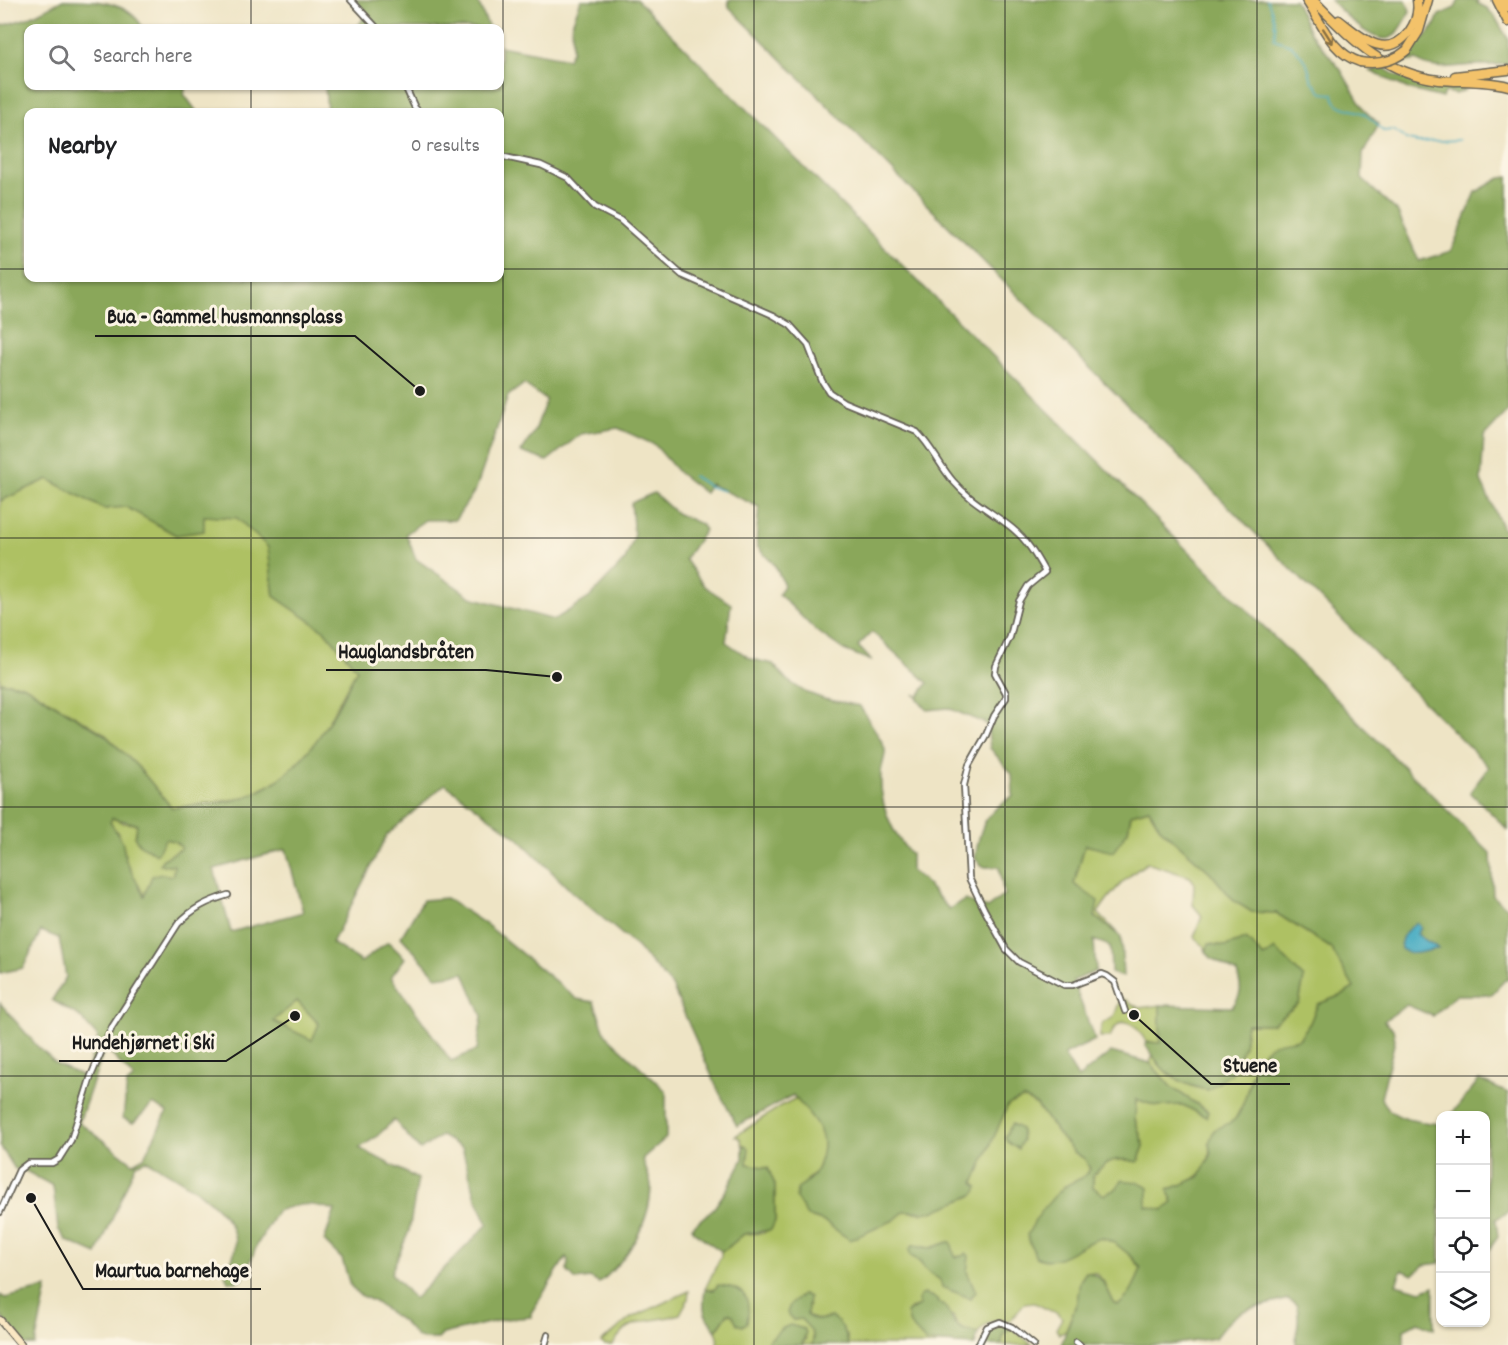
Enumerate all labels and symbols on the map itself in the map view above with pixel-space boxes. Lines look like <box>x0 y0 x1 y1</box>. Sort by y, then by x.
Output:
one-way arrow <box>1323 27 1335 44</box>
callout: Bua - Gammel husmannsplass <box>95 297 355 336</box>
text: Bua - Gammel husmannsplass <box>107 304 343 334</box>
callout: Hauglandsbråten <box>326 631 486 670</box>
text: Hauglandsbråten <box>338 639 474 669</box>
callout: Hundehjørnet i Ski <box>59 1022 226 1061</box>
text: Hundehjørnet i Ski <box>72 1030 215 1060</box>
callout: Stuene <box>1211 1045 1290 1084</box>
text: Stuene <box>1223 1053 1277 1083</box>
callout: Maurtua barnehage <box>83 1250 261 1289</box>
text: Maurtua barnehage <box>95 1258 249 1288</box>

